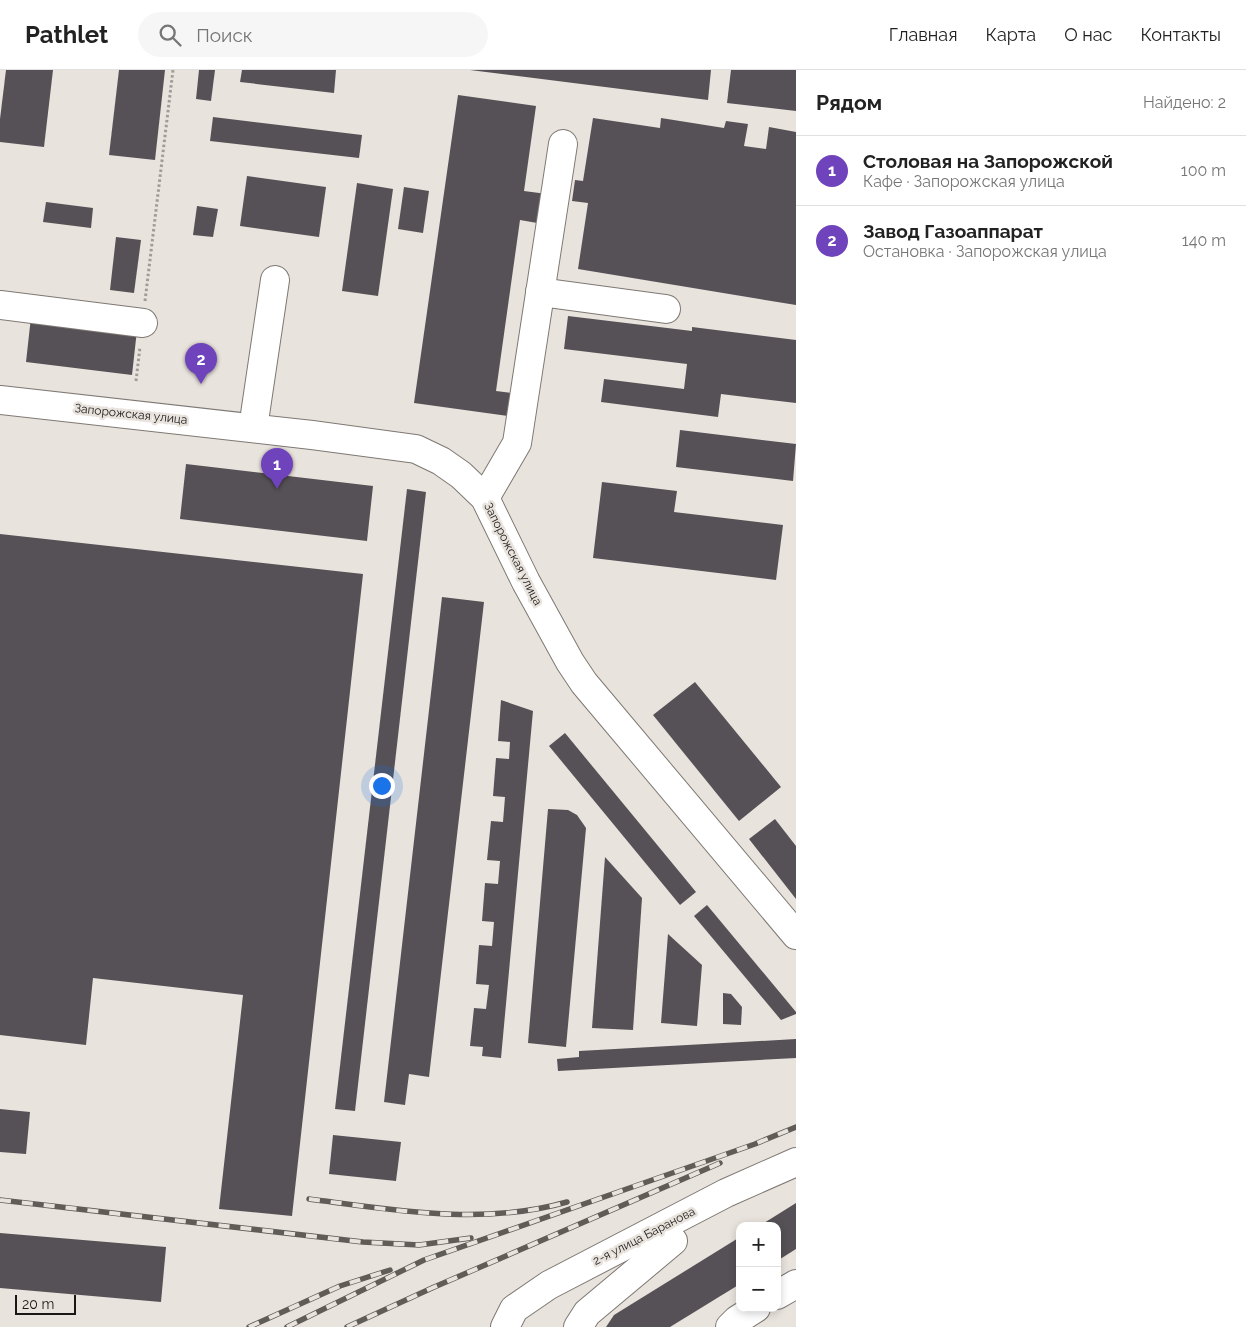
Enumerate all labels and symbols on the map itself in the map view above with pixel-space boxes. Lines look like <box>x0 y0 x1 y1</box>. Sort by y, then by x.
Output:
pin: 2 <box>185 343 217 384</box>
street label: Запорожская улица <box>74 401 188 427</box>
pin: 1 <box>261 448 293 489</box>
street label: Запорожская улица <box>481 500 545 608</box>
your location <box>369 773 395 799</box>
street label: 2-я улица Баранова <box>591 1204 697 1268</box>
scale bar <box>15 1292 76 1315</box>

